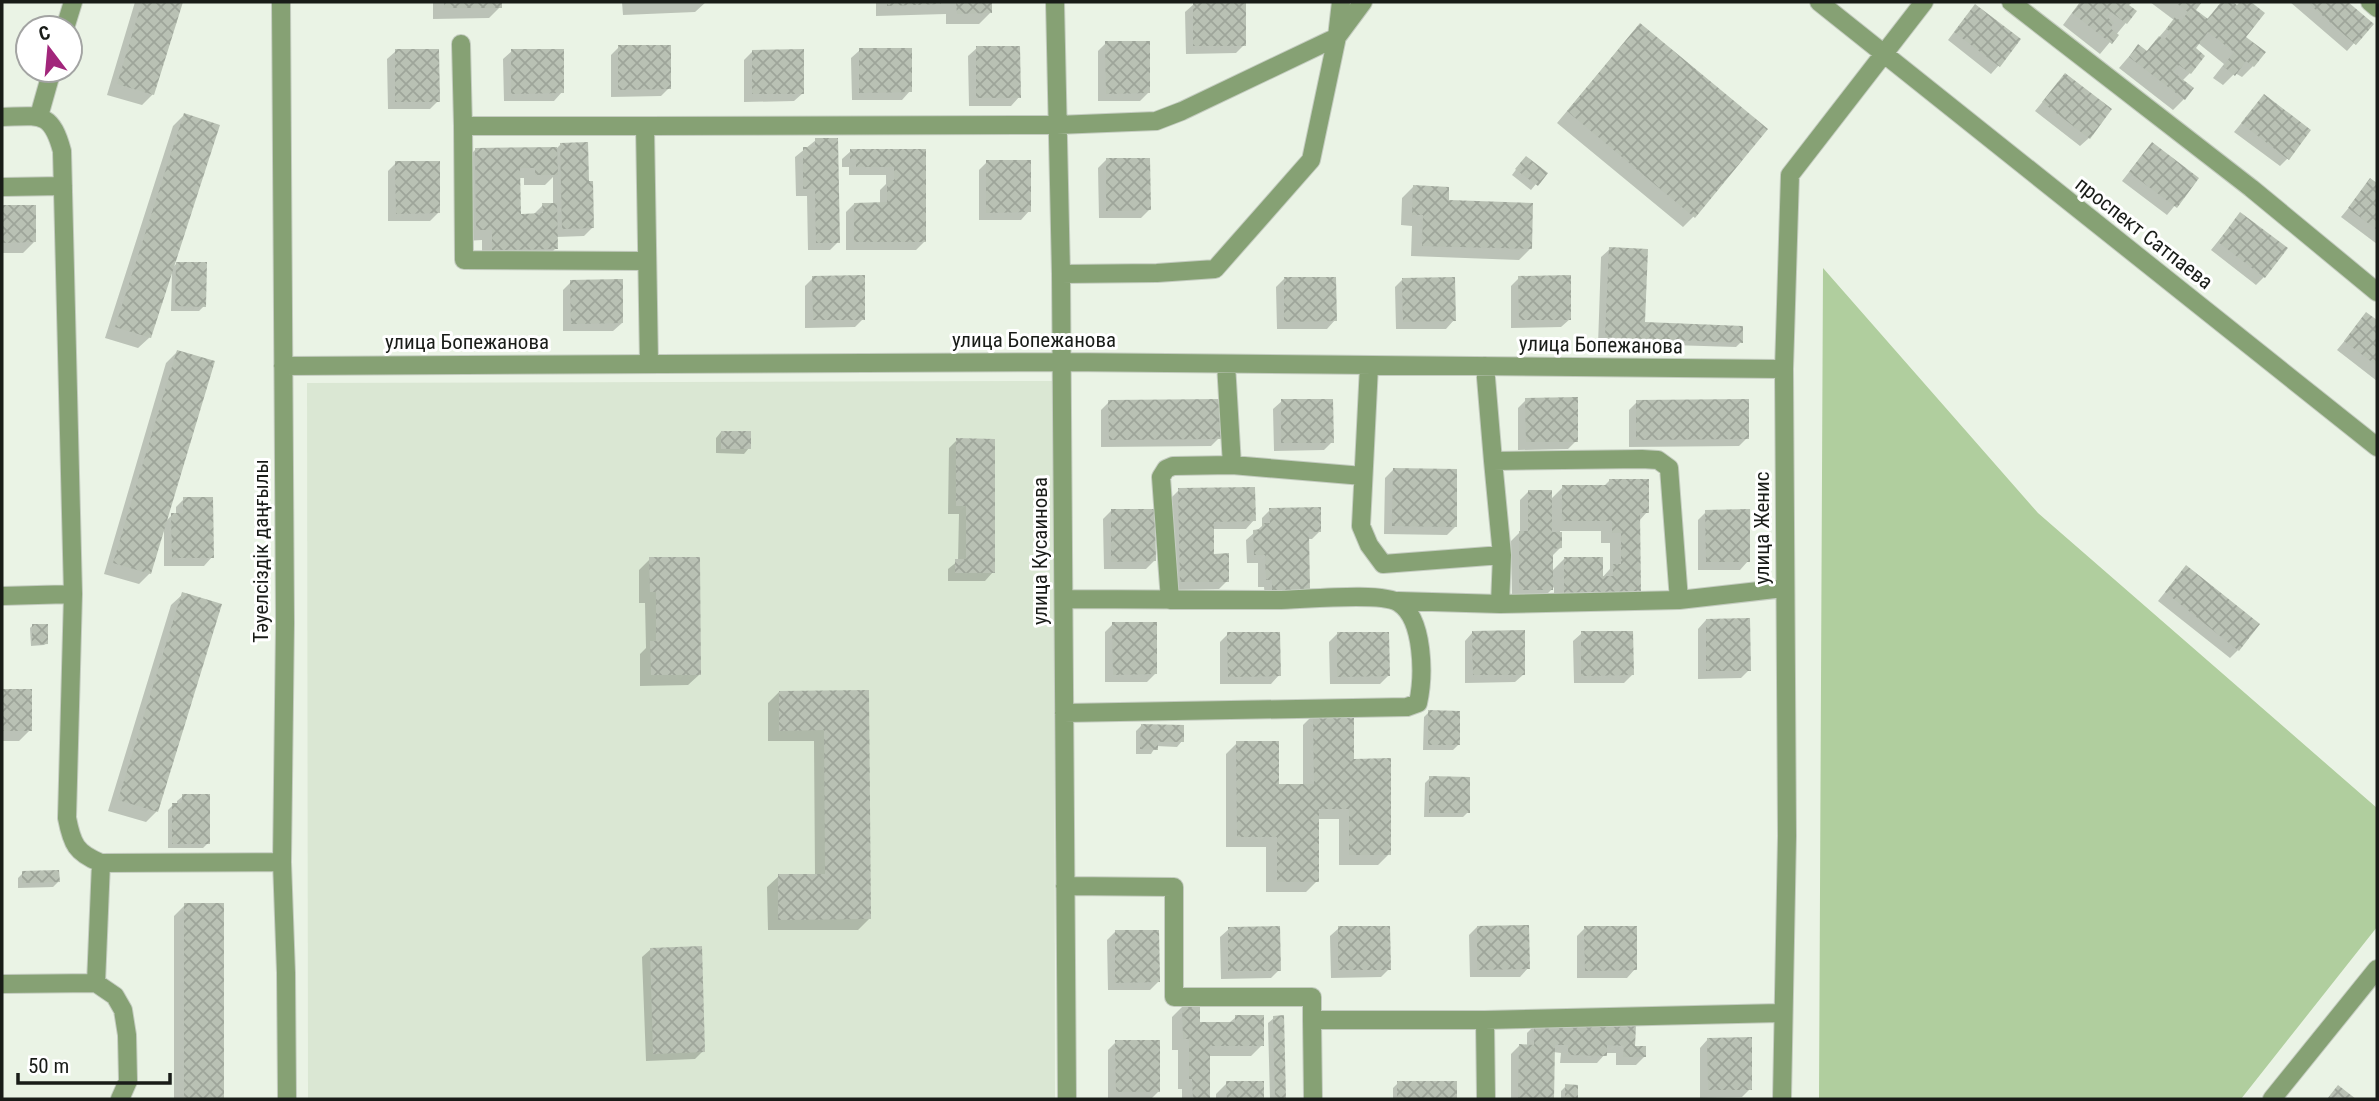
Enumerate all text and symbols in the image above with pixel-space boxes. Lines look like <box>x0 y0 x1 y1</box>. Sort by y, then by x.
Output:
north arrow <box>14 14 84 84</box>
text: С <box>36 21 53 46</box>
street label: проспект Сатпаева <box>2071 172 2217 294</box>
street label: улица Бопежанова <box>952 328 1116 352</box>
street label: улица Бопежанова <box>385 330 549 354</box>
street label: улица Бопежанова <box>1519 332 1683 358</box>
street label: Тәуелсіздік даңғылы <box>249 459 273 643</box>
street label: улица Женис <box>1750 472 1774 584</box>
street label: улица Кусаинова <box>1028 477 1052 625</box>
scale bar <box>18 1042 170 1086</box>
text: 50 m <box>28 1054 69 1078</box>

